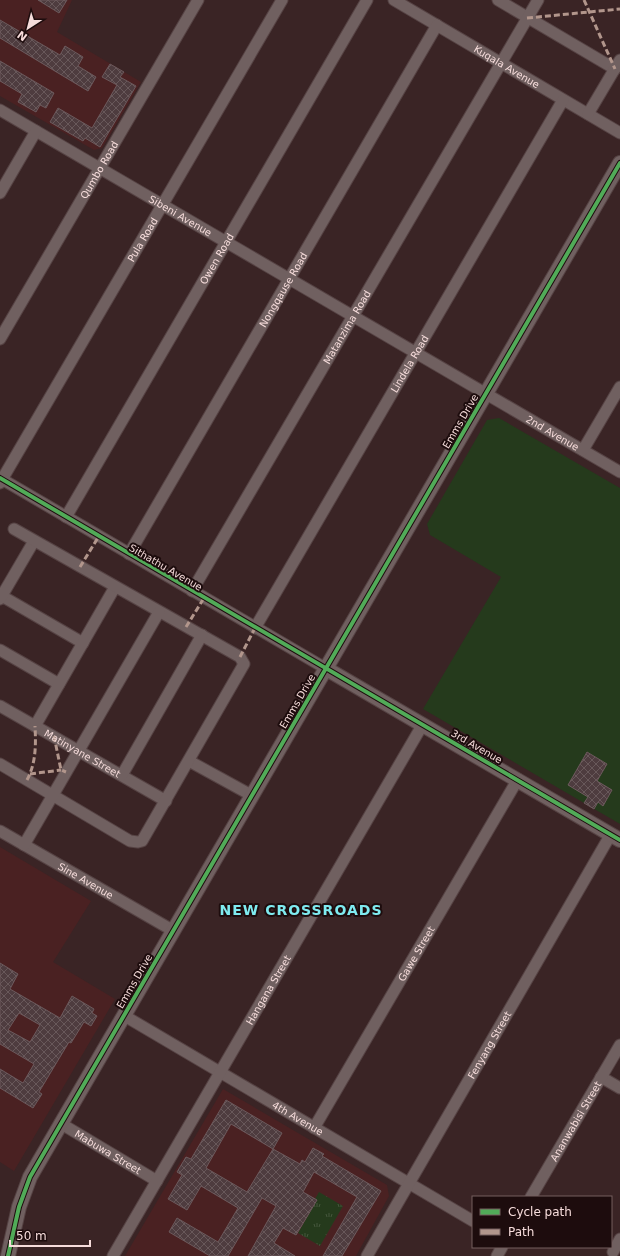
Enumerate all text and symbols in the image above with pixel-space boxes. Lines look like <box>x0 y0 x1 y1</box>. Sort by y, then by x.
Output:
north arrow <box>8 8 48 48</box>
text: N <box>15 28 30 44</box>
street label: Kuqala Avenue <box>472 43 541 90</box>
street label: Qumbo Road <box>78 139 120 201</box>
street label: Sibeni Avenue <box>147 193 214 239</box>
street label: Pula Road <box>125 216 160 264</box>
street label: Owen Road <box>198 232 236 286</box>
street label: Nongqause Road <box>257 250 309 329</box>
street label: Matanzima Road <box>321 288 373 366</box>
street label: Lindela Road <box>389 333 431 395</box>
street label: Emms Drive <box>440 392 480 450</box>
street label: 2nd Avenue <box>524 413 581 453</box>
street label: Sithathu Avenue <box>127 542 204 593</box>
street label: Emms Drive <box>277 672 317 730</box>
street label: Matinyane Street <box>42 727 122 780</box>
street label: 3rd Avenue <box>449 727 504 765</box>
street label: Sine Avenue <box>56 861 115 901</box>
district label: NEW CROSSROADS <box>220 902 382 918</box>
street label: Gawe Street <box>396 924 437 983</box>
street label: Emms Drive <box>114 952 154 1010</box>
street label: Hangana Street <box>244 953 293 1027</box>
street label: Fenyang Street <box>466 1009 513 1081</box>
street label: Ananwabisi Street <box>548 1079 604 1163</box>
street label: 4th Avenue <box>270 1099 325 1138</box>
street label: Mabuwa Street <box>73 1128 143 1176</box>
legend <box>472 1196 612 1248</box>
text: Cycle path <box>508 1205 572 1219</box>
scale bar <box>10 1222 90 1248</box>
text: Path <box>508 1225 534 1239</box>
text: 50 m <box>16 1229 47 1243</box>

